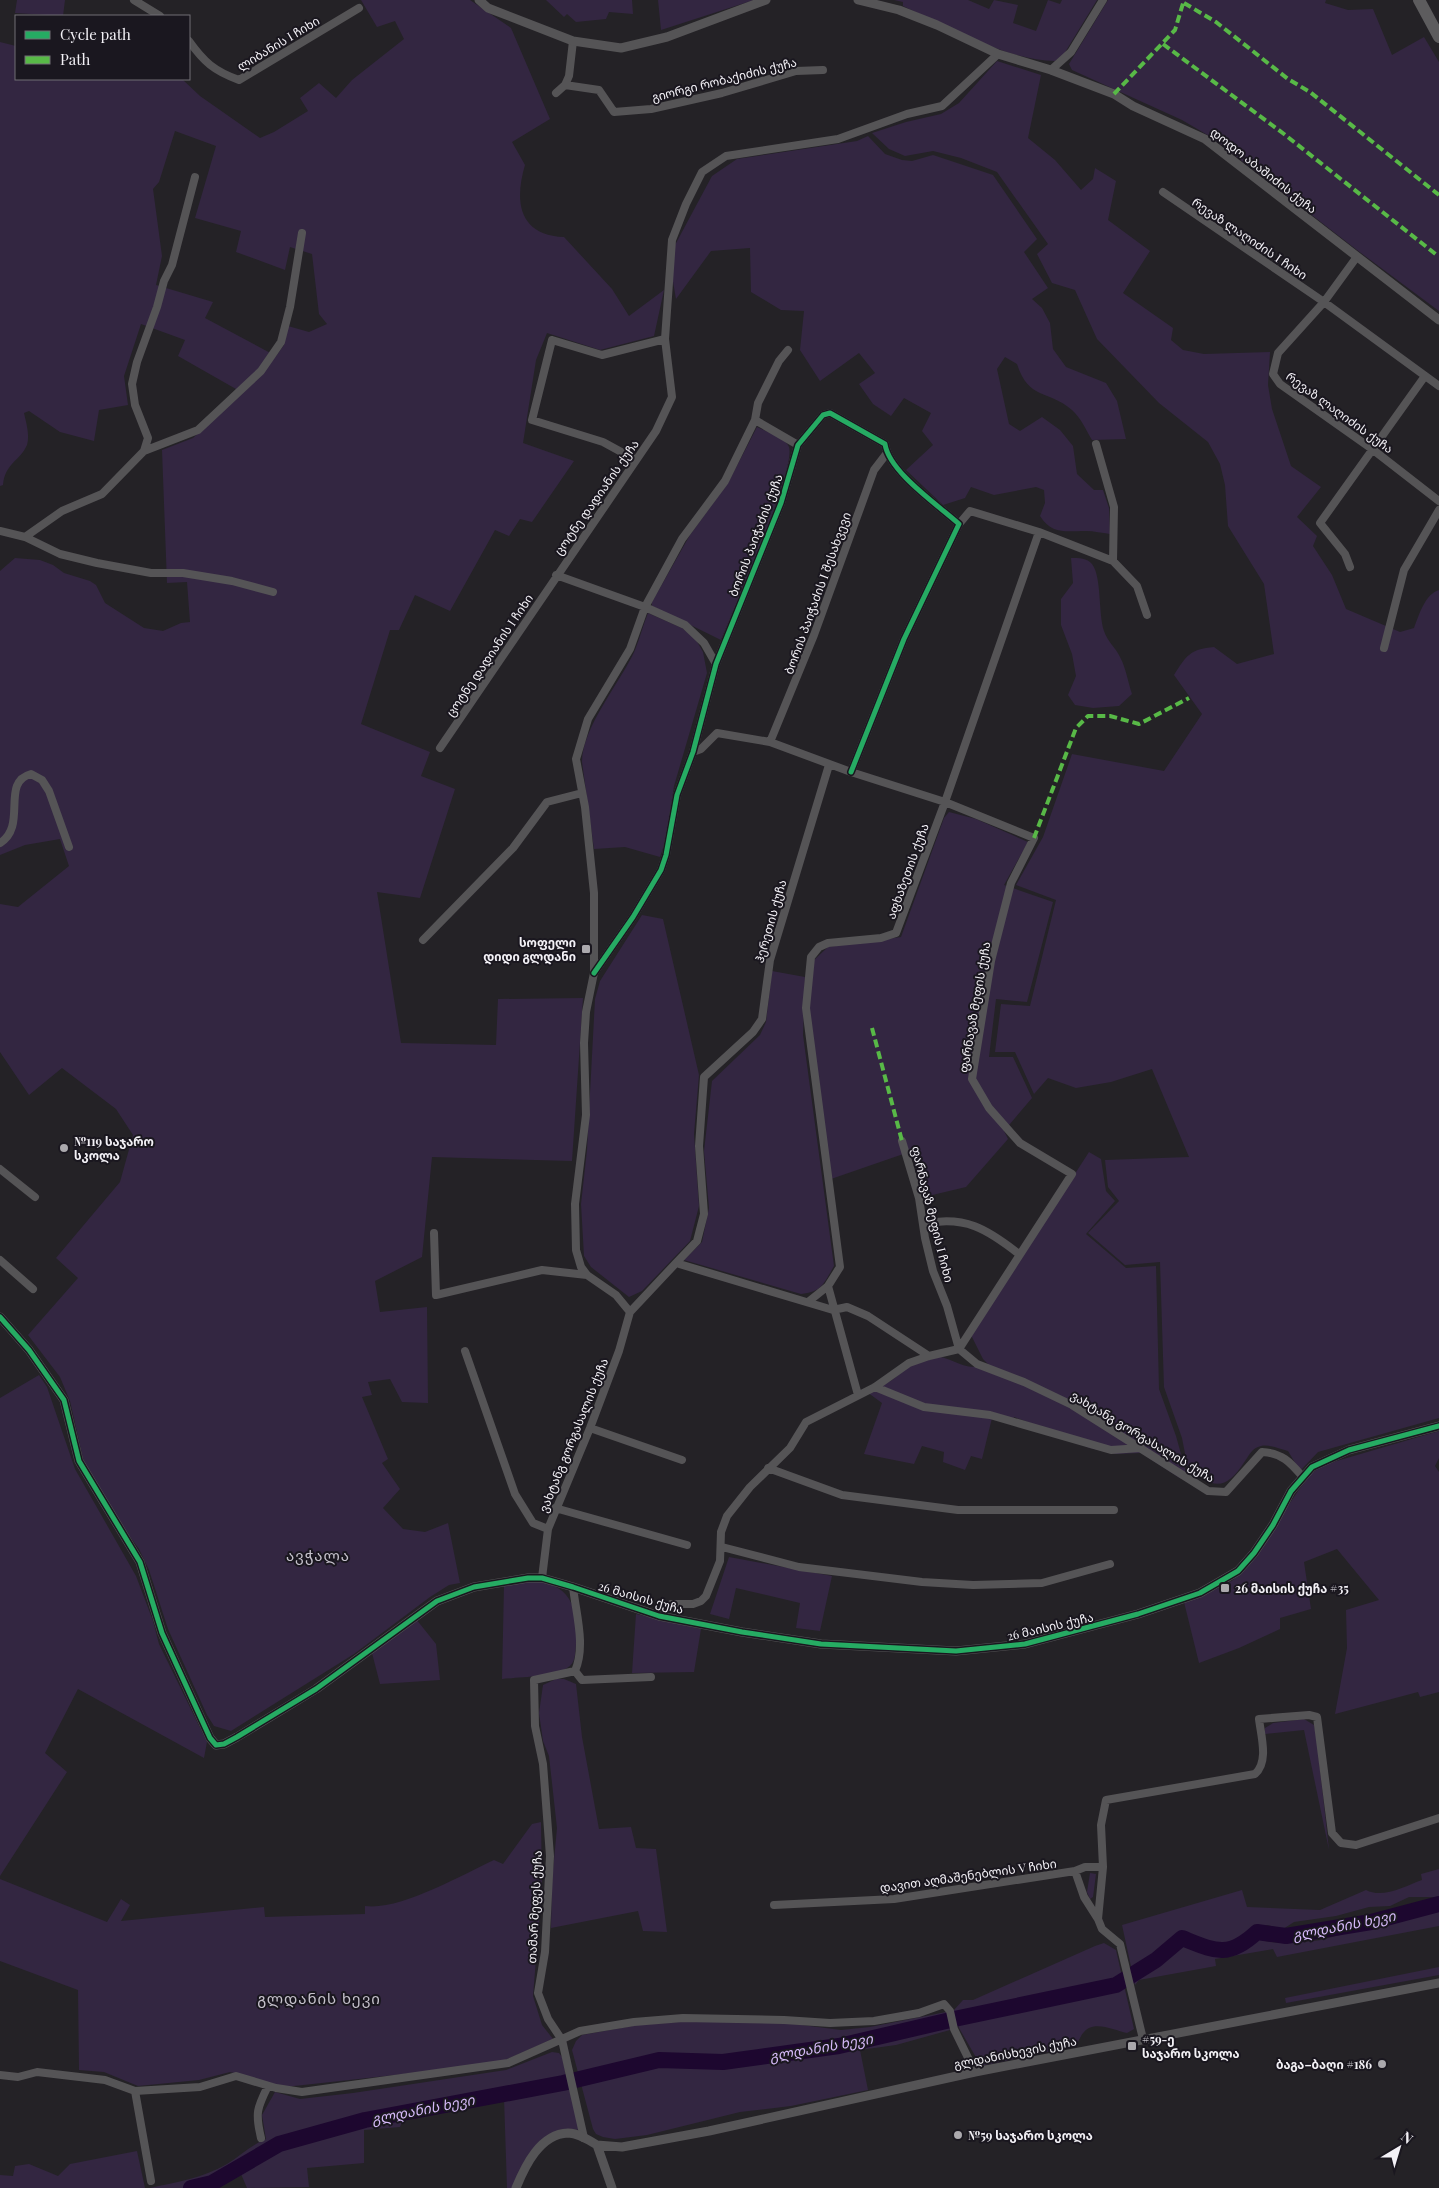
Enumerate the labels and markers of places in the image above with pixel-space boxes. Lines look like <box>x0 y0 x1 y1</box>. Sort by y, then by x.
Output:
place label: სოფელი დიდი გლდანი <box>483 934 576 965</box>
marker: სოფელი დიდი გლდანი <box>580 943 592 955</box>
place label: №119 საჯარო სკოლა <box>74 1133 154 1164</box>
marker: №119 საჯარო სკოლა <box>58 1142 70 1154</box>
place label: 26 მაისის ქუჩა #35 <box>1235 1580 1349 1596</box>
marker: 26 მაისის ქუჩა #35 <box>1219 1582 1231 1594</box>
place label: #59-ე საჯარო სკოლა <box>1142 2031 1240 2062</box>
marker: #59-ე საჯარო სკოლა <box>1126 2040 1138 2052</box>
place label: ბაგა–ბაღი #186 <box>1276 2056 1372 2072</box>
marker: ბაგა–ბაღი #186 <box>1376 2058 1388 2070</box>
place label: №59 საჯარო სკოლა <box>968 2127 1093 2144</box>
marker: №59 საჯარო სკოლა <box>952 2129 964 2141</box>

